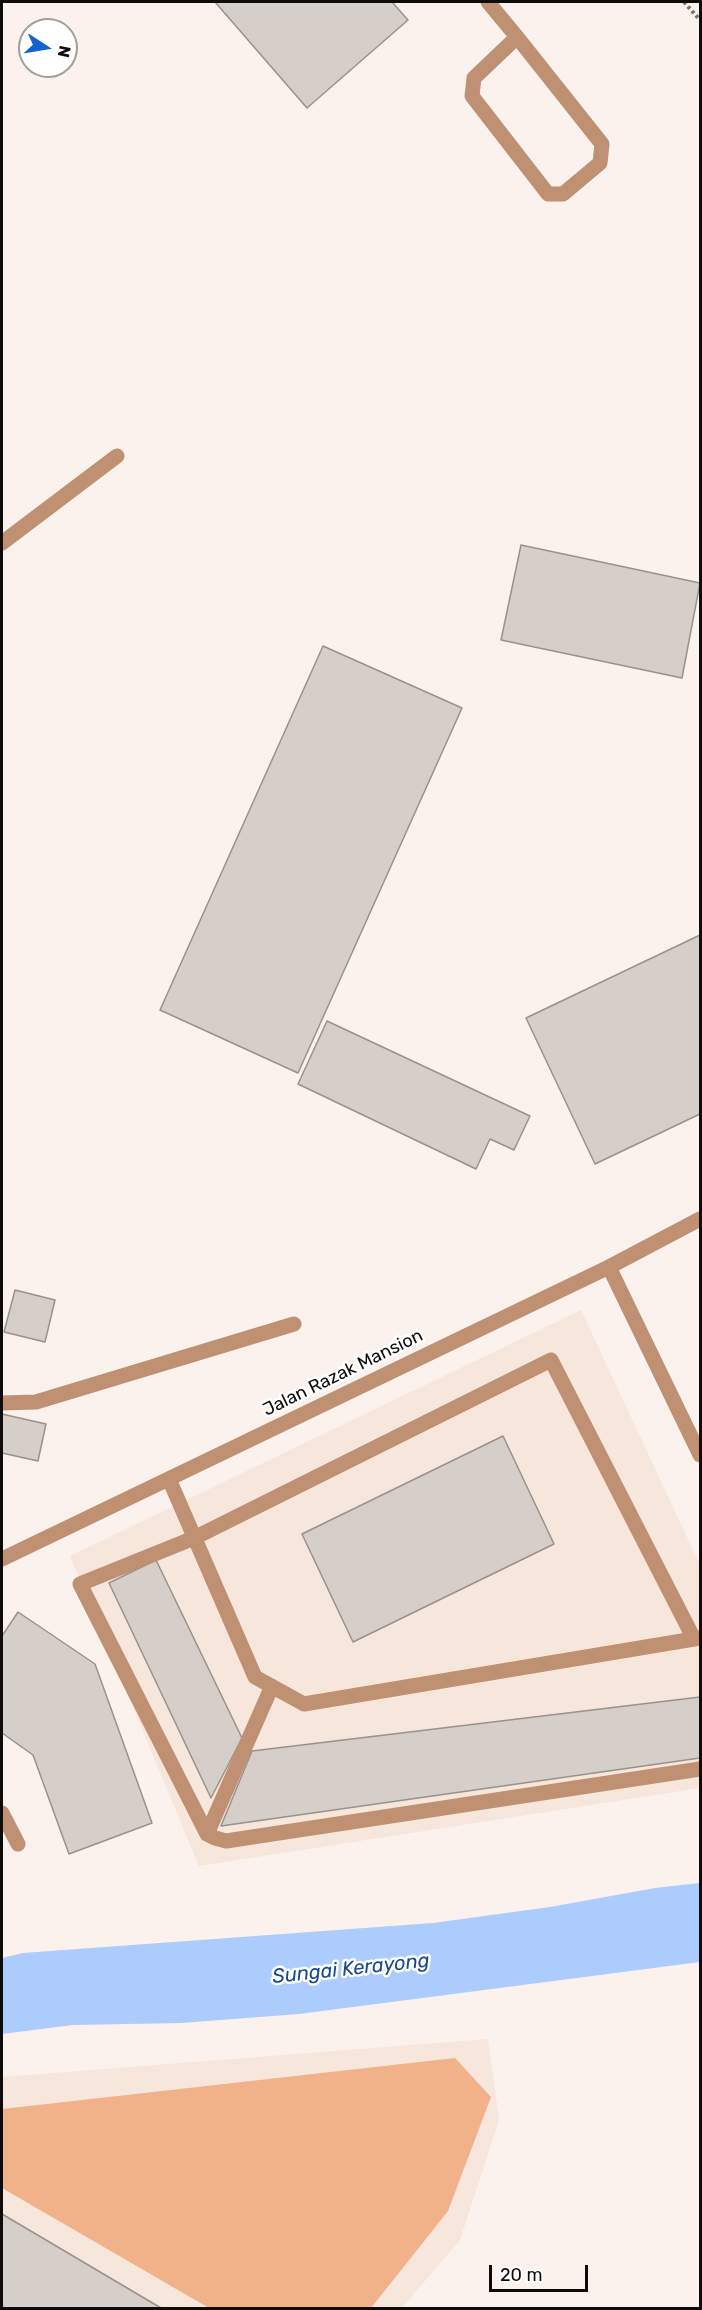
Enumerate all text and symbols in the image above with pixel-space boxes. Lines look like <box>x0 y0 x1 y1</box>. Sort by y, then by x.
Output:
north arrow <box>18 18 78 78</box>
text: N <box>54 44 75 59</box>
street label: Jalan Razak Mansion <box>259 1325 427 1421</box>
water label: Sungai Kerayong <box>271 1949 431 1989</box>
scale bar <box>492 2253 591 2291</box>
text: 20 m <box>500 2264 542 2286</box>

